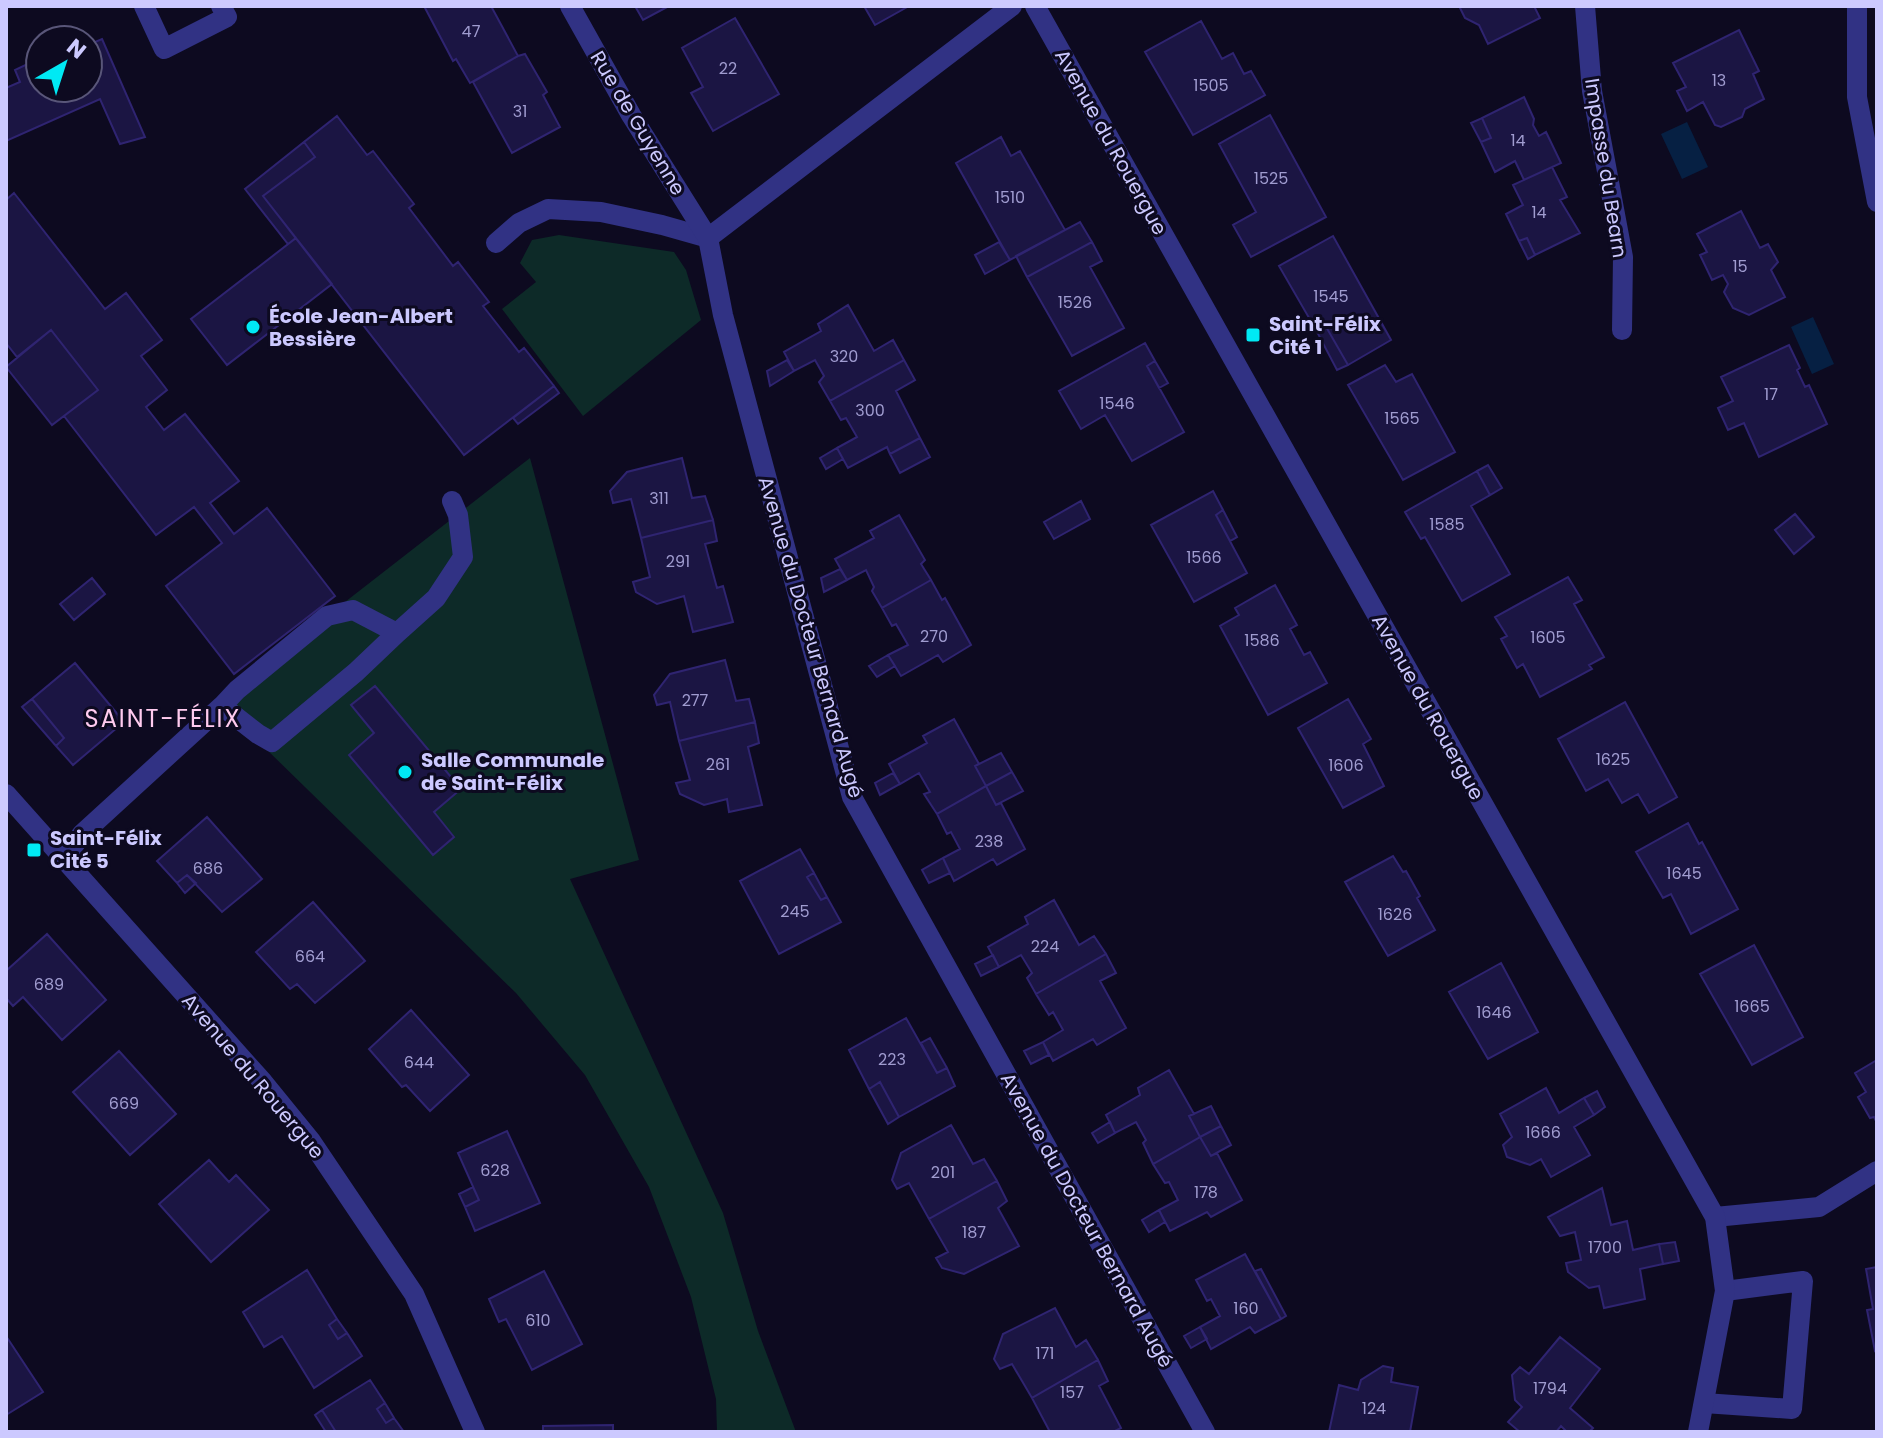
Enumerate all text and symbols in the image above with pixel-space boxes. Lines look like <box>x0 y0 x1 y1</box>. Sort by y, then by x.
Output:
house number: 47 <box>462 20 481 43</box>
north arrow <box>24 24 104 104</box>
text: N <box>60 32 92 66</box>
street label: Avenue du Rouergue <box>1048 44 1174 240</box>
street label: Rue de Guyenne <box>584 46 692 200</box>
house number: 22 <box>719 57 737 80</box>
house number: 13 <box>1712 69 1726 92</box>
house number: 1505 <box>1193 74 1229 97</box>
street label: Impasse du Bearn <box>1578 76 1634 260</box>
house number: 31 <box>513 100 527 123</box>
house number: 14 <box>1510 129 1526 152</box>
house number: 1525 <box>1254 167 1288 190</box>
house number: 1510 <box>995 186 1025 209</box>
house number: 14 <box>1531 201 1547 224</box>
house number: 15 <box>1732 255 1748 278</box>
house number: 1545 <box>1313 285 1349 308</box>
house number: 1526 <box>1058 291 1092 314</box>
place label: École Jean-Albert Bessière <box>269 302 453 353</box>
place label: Saint-Félix Cité 1 <box>1269 310 1381 361</box>
marker: École Jean-Albert Bessière <box>244 318 262 336</box>
marker: Saint-Félix Cité 1 <box>1244 326 1262 344</box>
house number: 320 <box>830 345 858 368</box>
house number: 17 <box>1764 383 1778 406</box>
house number: 1546 <box>1099 392 1135 415</box>
house number: 300 <box>855 399 885 422</box>
house number: 1565 <box>1384 407 1420 430</box>
street label: Avenue du Docteur Bernard Augé <box>752 473 870 801</box>
house number: 311 <box>649 487 669 510</box>
house number: 1585 <box>1429 513 1465 536</box>
house number: 1566 <box>1186 546 1222 569</box>
house number: 291 <box>666 550 690 573</box>
street label: Avenue du Rouergue <box>1365 609 1491 805</box>
house number: 270 <box>920 625 948 648</box>
house number: 1605 <box>1530 626 1566 649</box>
house number: 1586 <box>1244 629 1280 652</box>
house number: 277 <box>682 689 709 712</box>
district label: SAINT-FÉLIX <box>85 702 241 735</box>
place label: Salle Communale de Saint-Félix <box>421 746 604 797</box>
house number: 1625 <box>1596 748 1630 771</box>
house number: 261 <box>706 753 730 776</box>
house number: 1606 <box>1328 754 1364 777</box>
marker: Salle Communale de Saint-Félix <box>396 763 414 781</box>
place label: Saint-Félix Cité 5 <box>50 824 162 875</box>
house number: 238 <box>975 830 1003 853</box>
marker: Saint-Félix Cité 5 <box>25 841 43 859</box>
house number: 686 <box>193 857 223 880</box>
house number: 1645 <box>1666 862 1702 885</box>
house number: 245 <box>780 900 810 923</box>
house number: 1626 <box>1378 903 1412 926</box>
house number: 224 <box>1031 935 1059 958</box>
house number: 664 <box>295 945 325 968</box>
house number: 689 <box>34 973 64 996</box>
street label: Avenue du Rouergue <box>175 987 331 1165</box>
house number: 1665 <box>1734 995 1770 1018</box>
house number: 1646 <box>1476 1001 1512 1024</box>
house number: 223 <box>878 1048 906 1071</box>
house number: 644 <box>404 1051 434 1074</box>
street label: Avenue du Docteur Bernard Augé <box>994 1067 1180 1373</box>
house number: 669 <box>109 1092 139 1115</box>
house number: 1666 <box>1525 1121 1561 1144</box>
house number: 628 <box>480 1159 510 1182</box>
house number: 201 <box>931 1161 955 1184</box>
house number: 178 <box>1194 1181 1218 1204</box>
house number: 187 <box>962 1221 986 1244</box>
house number: 1700 <box>1588 1236 1622 1259</box>
house number: 160 <box>1233 1297 1259 1320</box>
house number: 610 <box>525 1309 551 1332</box>
house number: 171 <box>1036 1342 1054 1365</box>
house number: 1794 <box>1533 1377 1567 1400</box>
house number: 157 <box>1060 1381 1084 1404</box>
house number: 124 <box>1362 1397 1386 1420</box>

